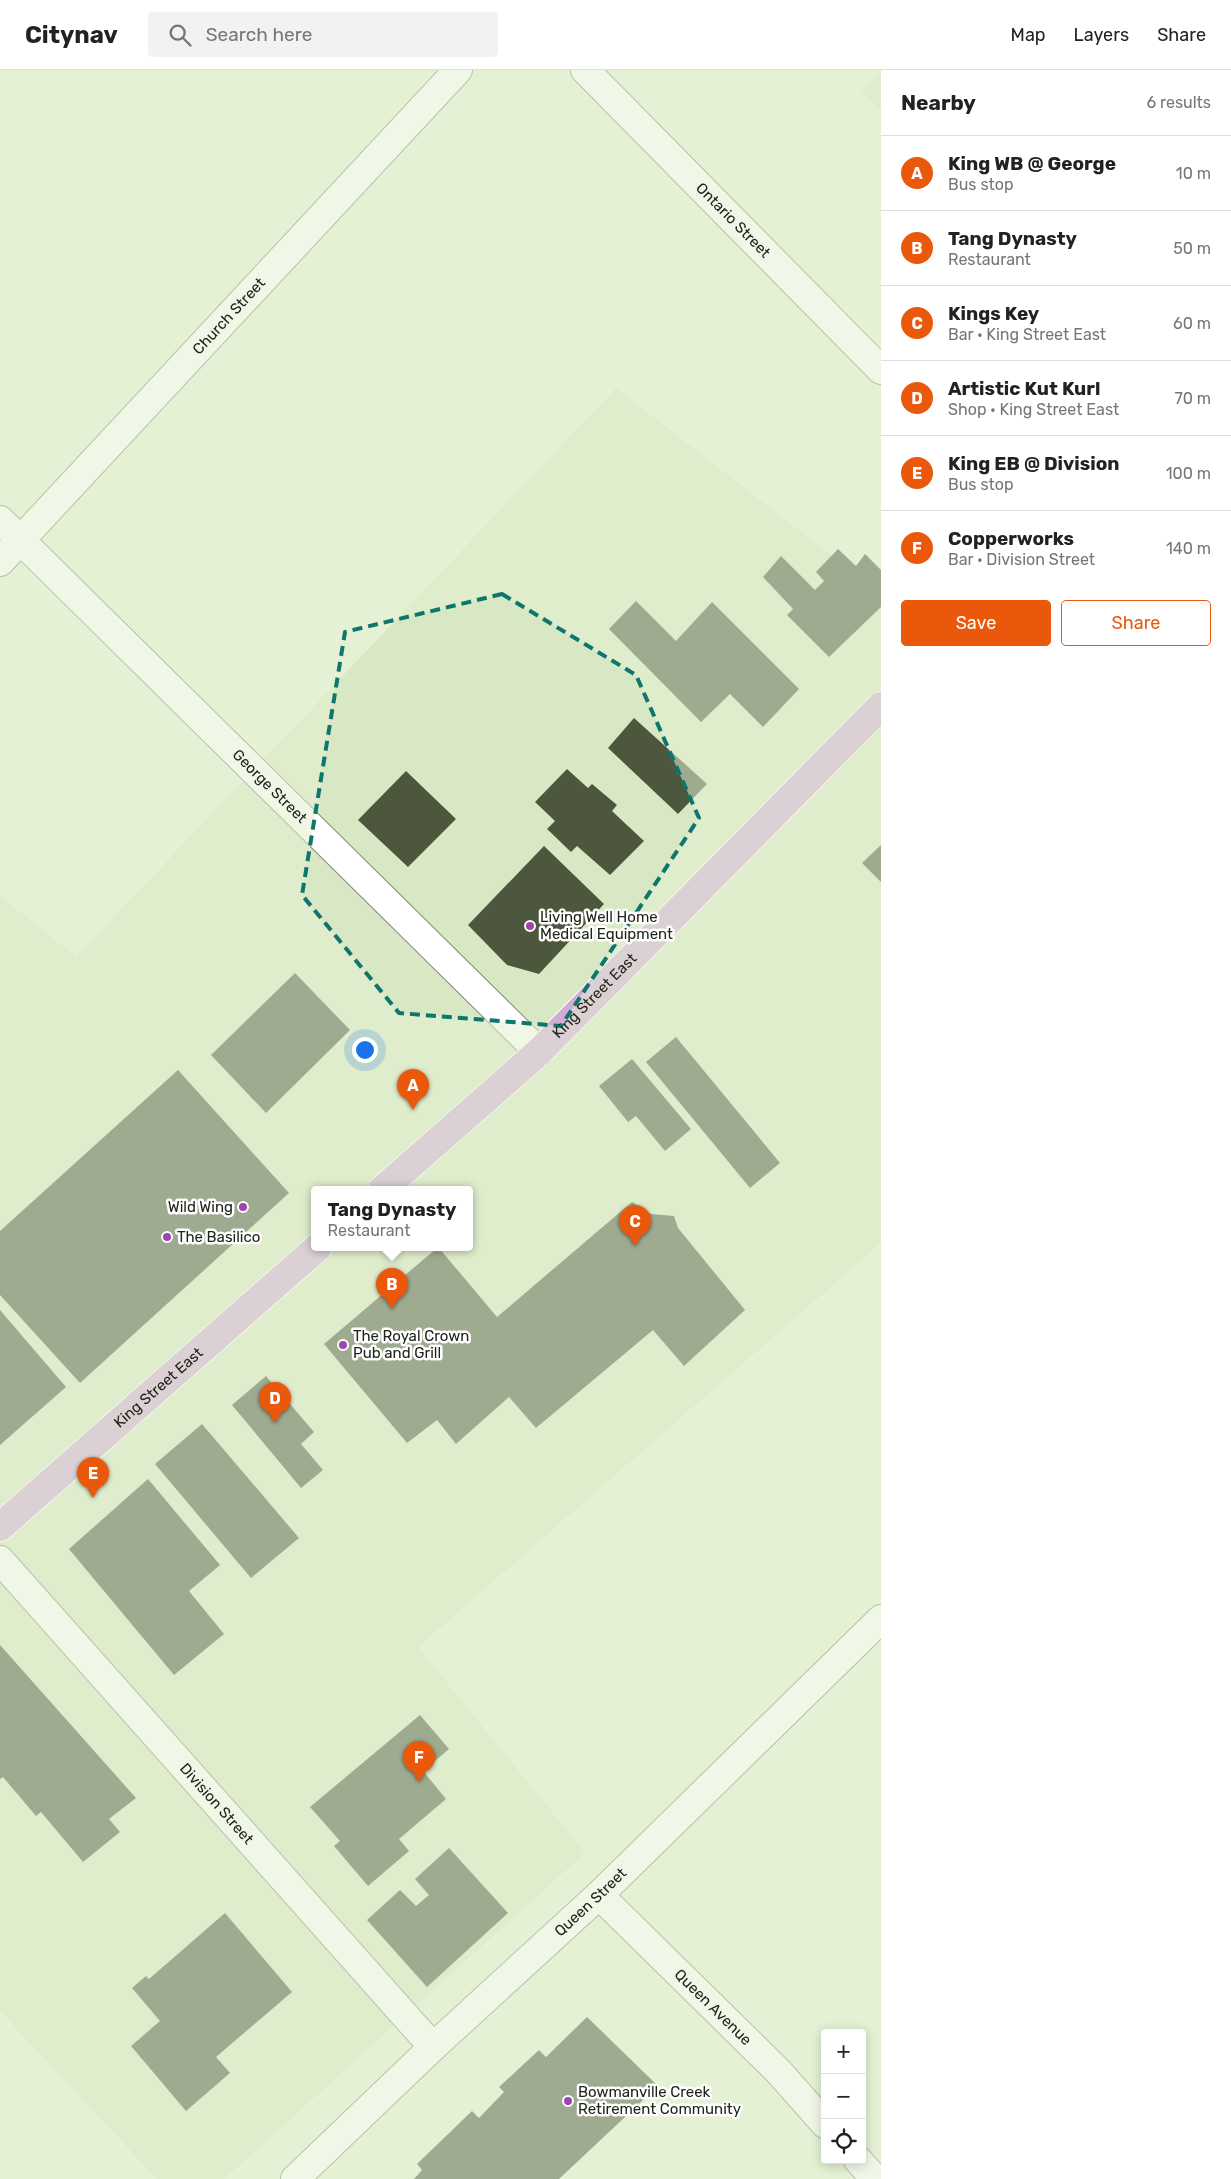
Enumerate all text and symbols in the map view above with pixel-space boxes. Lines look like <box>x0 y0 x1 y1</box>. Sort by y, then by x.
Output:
search box <box>148 12 498 57</box>
text: Citynav <box>25 21 118 49</box>
icon: search <box>166 21 194 49</box>
text: Search here <box>206 23 312 46</box>
text: Map <box>1011 24 1046 46</box>
text: Layers <box>1074 24 1129 46</box>
text: Share <box>1157 24 1206 46</box>
text: Nearby <box>901 90 976 115</box>
text: 6 results <box>1146 93 1211 112</box>
text: King WB @ George <box>948 152 1116 175</box>
text: A <box>911 164 923 183</box>
text: 10 m <box>1176 164 1211 183</box>
text: Bus stop <box>948 175 1014 194</box>
street label: Ontario Street <box>692 179 774 262</box>
text: Tang Dynasty <box>948 227 1077 250</box>
text: B <box>911 239 923 258</box>
text: 50 m <box>1173 239 1211 258</box>
text: Restaurant <box>948 250 1031 269</box>
street label: Church Street <box>189 274 269 358</box>
text: Kings Key <box>948 302 1039 325</box>
text: C <box>911 314 923 333</box>
text: 60 m <box>1173 314 1211 333</box>
text: Bar · King Street East <box>948 325 1106 344</box>
text: Artistic Kut Kurl <box>948 377 1100 400</box>
text: D <box>911 389 923 408</box>
text: 70 m <box>1174 389 1211 408</box>
text: Shop · King Street East <box>948 400 1119 419</box>
text: King EB @ Division <box>948 452 1120 475</box>
text: E <box>912 464 922 483</box>
text: 100 m <box>1166 464 1211 483</box>
text: Bus stop <box>948 475 1014 494</box>
text: Copperworks <box>948 527 1074 550</box>
text: F <box>912 539 922 558</box>
text: 140 m <box>1166 539 1211 558</box>
text: Bar · Division Street <box>948 550 1095 569</box>
button: Save <box>901 600 1051 646</box>
button: Share <box>1061 600 1211 646</box>
street label: George Street <box>229 746 311 827</box>
place label: Living Well Home Medical Equipment <box>540 908 673 943</box>
marker: Living Well Home Medical Equipment <box>524 920 536 932</box>
street label: King Street East <box>549 949 641 1042</box>
your location <box>352 1037 378 1063</box>
pin: A <box>397 1069 429 1110</box>
popup <box>311 1186 473 1251</box>
place label: Wild Wing <box>168 1198 233 1216</box>
text: Tang Dynasty <box>328 1198 456 1221</box>
marker: Wild Wing <box>237 1201 249 1213</box>
pin: C <box>619 1205 651 1246</box>
text: Restaurant <box>328 1221 410 1240</box>
place label: The Basilico <box>177 1228 260 1246</box>
marker: The Basilico <box>161 1231 173 1243</box>
pin: B <box>376 1268 408 1309</box>
place label: The Royal Crown Pub and Grill <box>353 1327 469 1362</box>
marker: The Royal Crown Pub and Grill <box>337 1339 349 1351</box>
street label: King Street East <box>110 1344 207 1431</box>
pin: D <box>259 1382 291 1423</box>
pin: E <box>77 1457 109 1498</box>
pin: F <box>403 1741 435 1782</box>
street label: Division Street <box>176 1760 257 1848</box>
street label: Queen Street <box>551 1864 630 1940</box>
street label: Queen Avenue <box>671 1965 755 2049</box>
map controls <box>821 2029 866 2164</box>
button: + <box>821 2029 866 2074</box>
button: − <box>821 2074 866 2119</box>
place label: Bowmanville Creek Retirement Community <box>578 2083 741 2118</box>
marker: Bowmanville Creek Retirement Community <box>562 2095 574 2107</box>
button: locate <box>821 2119 866 2164</box>

